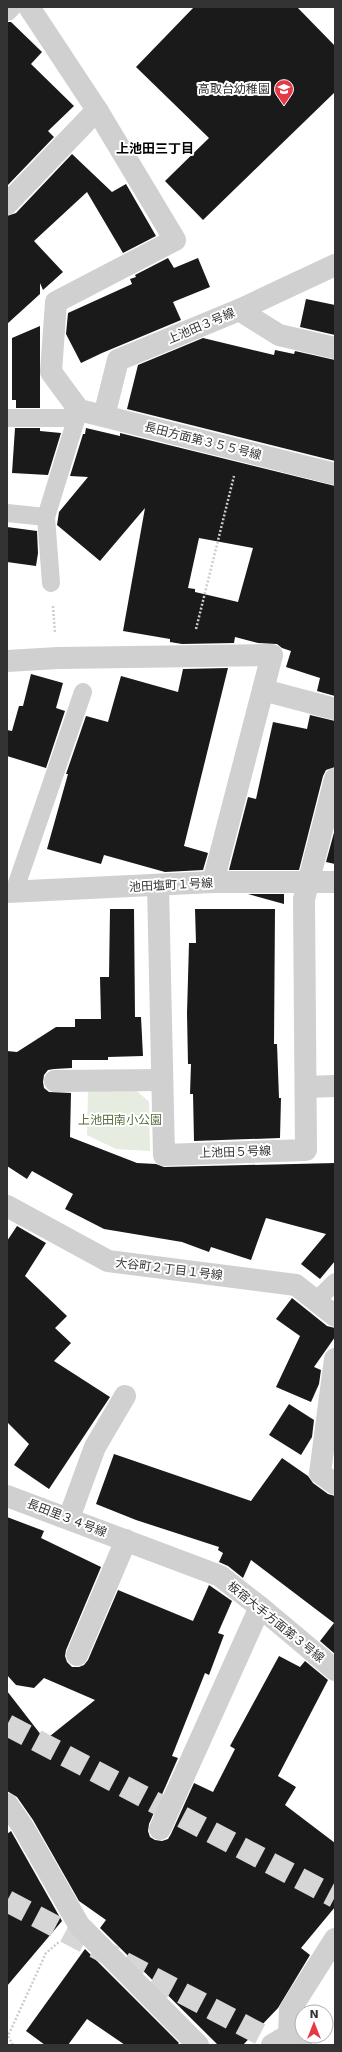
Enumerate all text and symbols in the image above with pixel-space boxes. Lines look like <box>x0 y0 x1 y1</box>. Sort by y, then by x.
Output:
school or university icon: 高取台幼稚園 <box>273 78 295 106</box>
place label: 高取台幼稚園 <box>198 82 270 96</box>
district label: 上池田三丁目 <box>116 141 194 156</box>
street label: 上池田３号線 <box>165 305 237 347</box>
street label: 長田方面第３５５号線 <box>143 420 263 462</box>
street label: 池田塩町１号線 <box>129 876 213 894</box>
park label: 上池田南小公園 <box>78 1113 162 1127</box>
street label: 上池田５号線 <box>199 1144 271 1160</box>
street label: 大谷町２丁目１号線 <box>115 1255 223 1283</box>
street label: 長田里３４号線 <box>25 1496 109 1540</box>
street label: 板宿大手方面第３号線 <box>225 1579 327 1665</box>
north arrow <box>294 2004 334 2044</box>
text: N <box>309 2008 319 2021</box>

